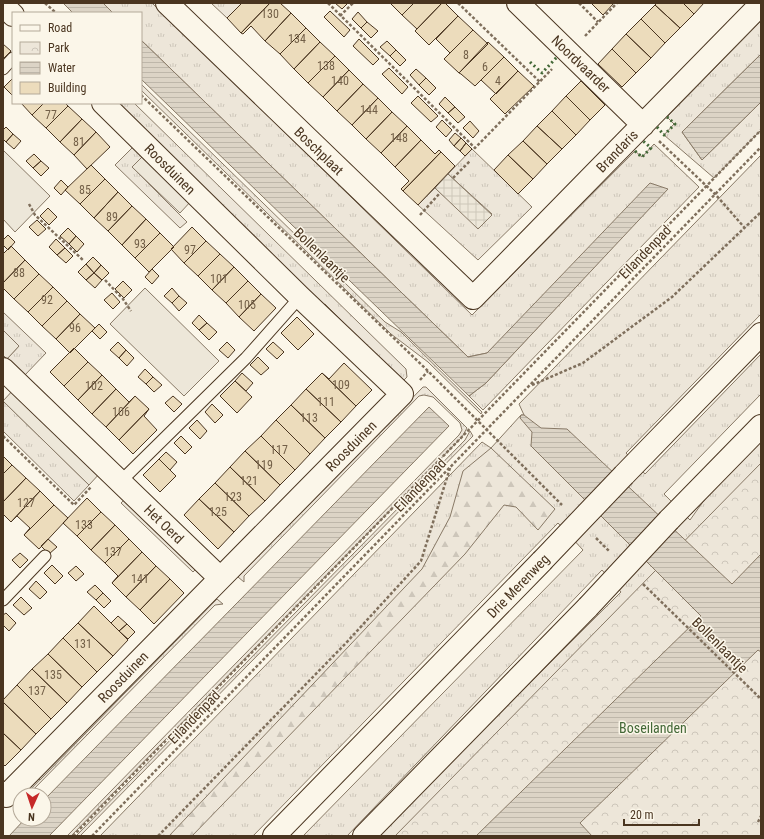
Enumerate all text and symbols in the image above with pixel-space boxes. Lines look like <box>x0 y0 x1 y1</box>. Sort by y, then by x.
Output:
house number: 130 <box>261 7 279 21</box>
legend <box>12 12 142 104</box>
text: Road <box>48 21 72 35</box>
house number: 134 <box>288 32 306 46</box>
street label: Noordvaarder <box>548 32 614 96</box>
text: Park <box>48 41 70 55</box>
house number: 8 <box>463 48 469 62</box>
house number: 138 <box>317 59 335 73</box>
house number: 6 <box>482 60 488 74</box>
text: Water <box>48 61 76 75</box>
house number: 140 <box>331 74 349 88</box>
house number: 4 <box>495 74 501 88</box>
text: Building <box>48 81 86 95</box>
house number: 144 <box>360 103 378 117</box>
house number: 77 <box>45 108 57 122</box>
street label: Boschplaat <box>291 124 347 178</box>
street label: Brandaris <box>593 127 641 175</box>
house number: 148 <box>390 131 408 145</box>
house number: 81 <box>73 135 85 149</box>
street label: Roosduinen <box>141 140 199 198</box>
house number: 85 <box>79 183 91 197</box>
house number: 89 <box>106 210 118 224</box>
street label: Eilandenpad <box>616 222 674 282</box>
street label: Bollenlaantje <box>291 224 354 286</box>
house number: 93 <box>134 237 146 251</box>
house number: 97 <box>184 243 196 257</box>
house number: 88 <box>13 266 25 280</box>
house number: 101 <box>210 272 228 286</box>
house number: 92 <box>41 293 53 307</box>
house number: 105 <box>238 298 256 312</box>
house number: 96 <box>69 321 81 335</box>
house number: 109 <box>332 378 350 392</box>
house number: 102 <box>85 379 103 393</box>
house number: 111 <box>317 395 335 409</box>
house number: 106 <box>112 405 130 419</box>
house number: 113 <box>300 411 318 425</box>
street label: Roosduinen <box>322 417 380 475</box>
house number: 117 <box>270 443 288 457</box>
street label: Eilandenpad <box>391 455 449 515</box>
house number: 119 <box>255 458 273 472</box>
house number: 121 <box>240 474 258 488</box>
house number: 123 <box>224 490 242 504</box>
house number: 127 <box>17 496 35 510</box>
street label: Het Oerd <box>141 501 187 547</box>
house number: 125 <box>209 505 227 519</box>
house number: 133 <box>75 518 93 532</box>
house number: 137 <box>104 545 122 559</box>
street label: Drie Merenweg <box>484 551 552 621</box>
house number: 141 <box>131 572 149 586</box>
street label: Bollenlaantje <box>689 614 751 676</box>
house number: 131 <box>74 637 92 651</box>
street label: Roosduinen <box>95 648 151 706</box>
house number: 135 <box>44 668 62 682</box>
house number: 137 <box>28 684 46 698</box>
street label: Eilandenpad <box>165 687 223 747</box>
park label: Boseilanden <box>619 720 687 736</box>
north arrow <box>12 787 52 827</box>
scale bar <box>624 801 699 827</box>
text: 20 m <box>630 808 654 822</box>
text: N <box>28 810 35 823</box>

